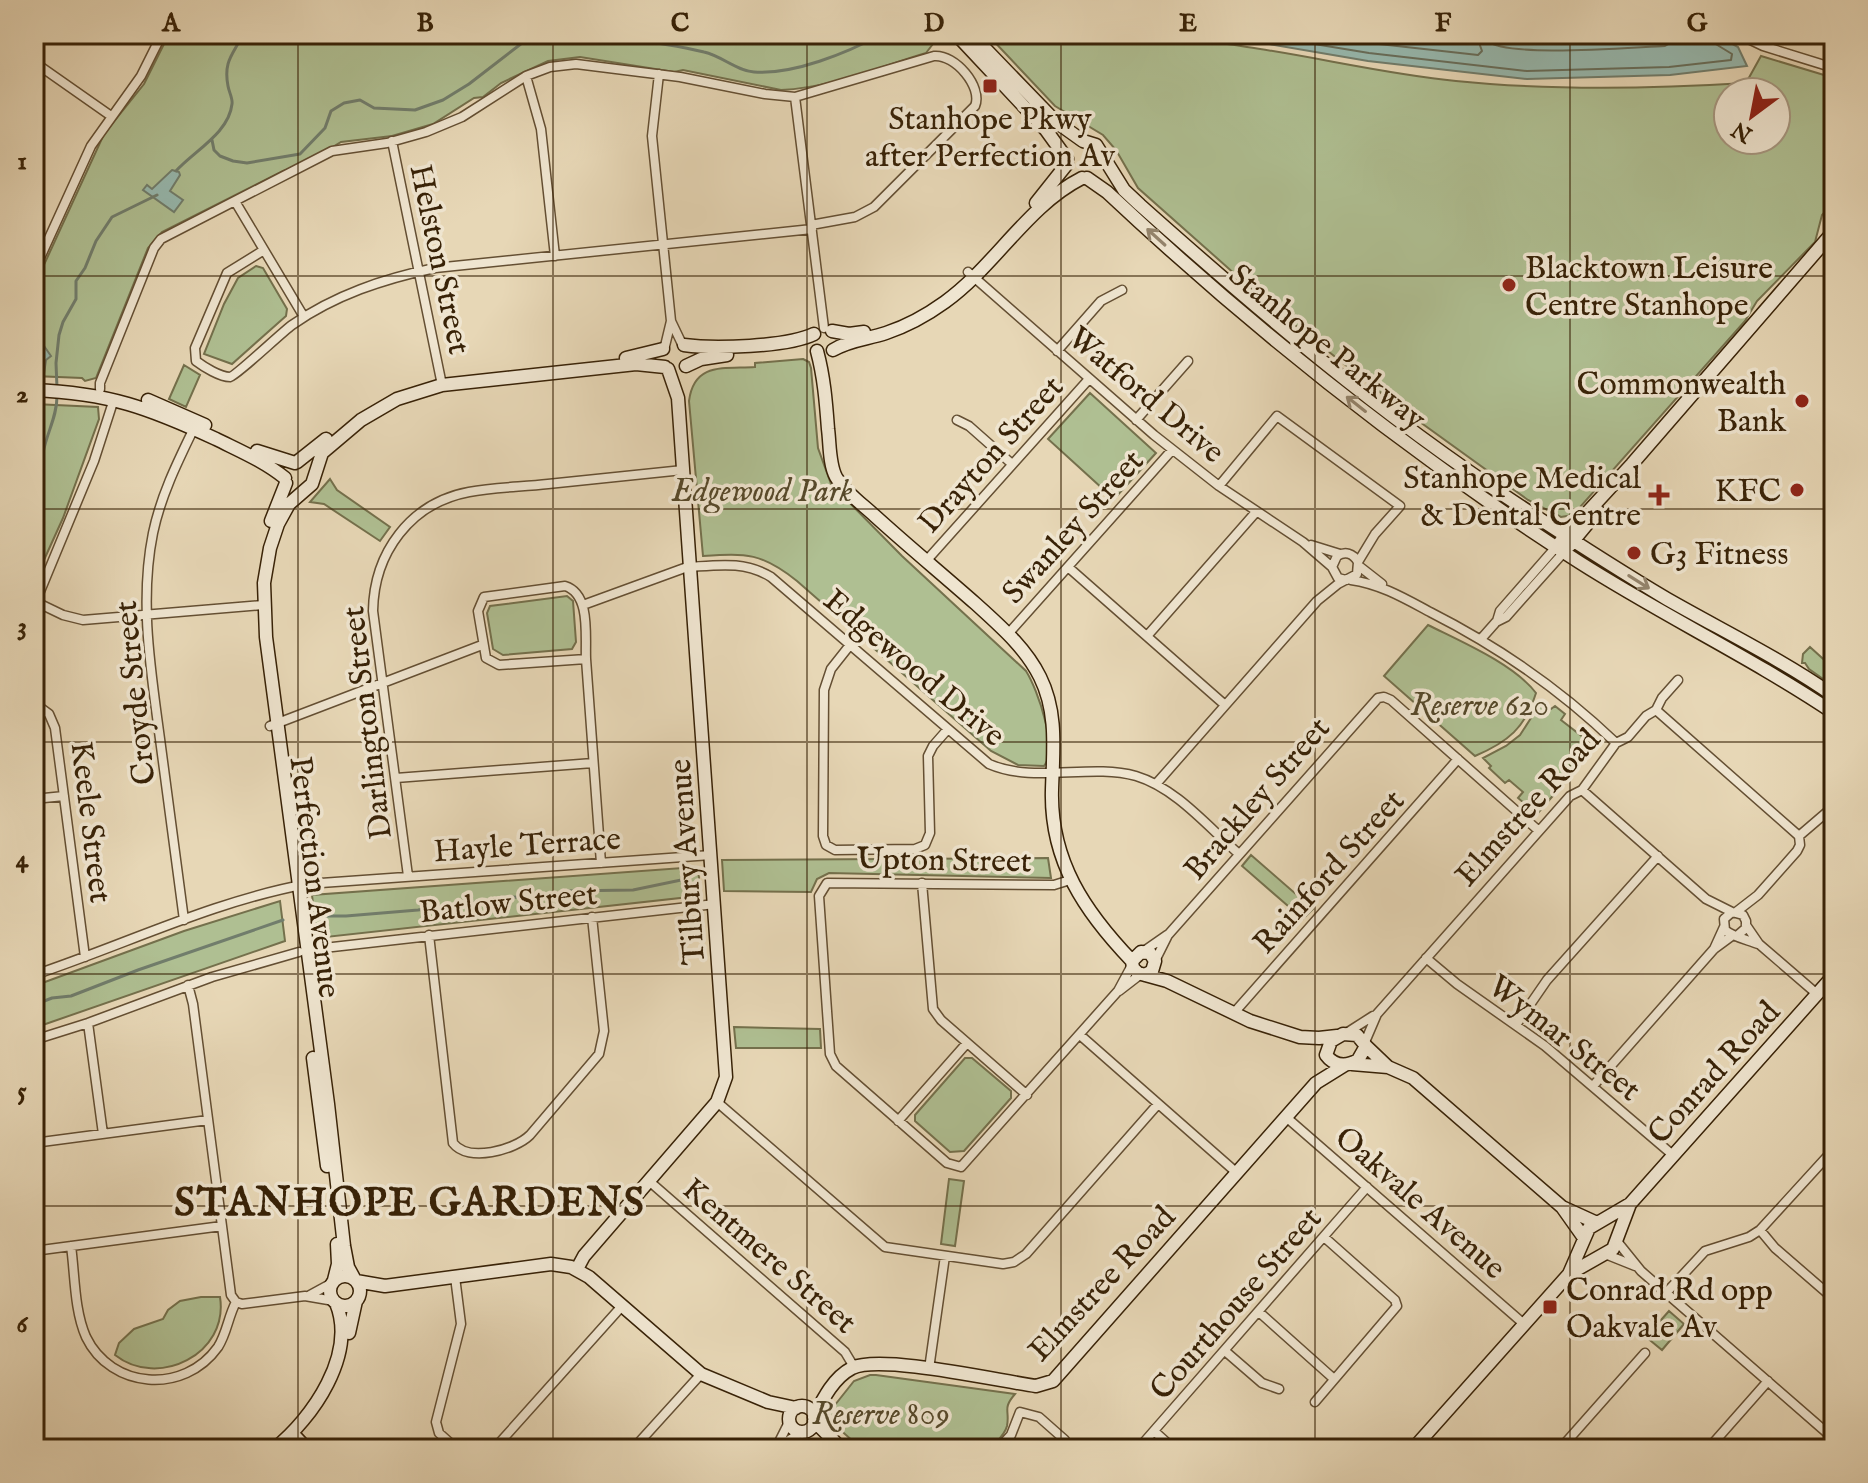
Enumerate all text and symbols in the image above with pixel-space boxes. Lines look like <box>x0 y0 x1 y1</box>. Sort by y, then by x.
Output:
text: A <box>161 7 181 40</box>
text: B <box>416 7 434 40</box>
text: C <box>671 7 690 40</box>
text: D <box>924 7 945 40</box>
text: E <box>1179 7 1197 40</box>
text: F <box>1435 7 1452 40</box>
text: G <box>1687 7 1708 40</box>
north arrow <box>1712 76 1792 156</box>
marker: Stanhope Pkwy after Perfection Av <box>981 77 999 95</box>
place label: Stanhope Pkwy after Perfection Av <box>865 100 1116 178</box>
text: N <box>1727 114 1759 149</box>
text: 1 <box>17 145 27 178</box>
street label: Helston Street <box>398 161 479 358</box>
one-way arrow <box>1147 229 1167 247</box>
place label: Blacktown Leisure Centre Stanhope <box>1525 249 1773 327</box>
street label: Stanhope Parkway <box>1219 256 1434 440</box>
marker: Blacktown Leisure Centre Stanhope <box>1500 276 1518 294</box>
street label: Watford Drive <box>1059 318 1232 473</box>
place label: Commonwealth Bank <box>1577 365 1787 443</box>
street label: Drayton Street <box>910 368 1073 543</box>
text: 2 <box>16 378 28 411</box>
marker: Commonwealth Bank <box>1793 392 1811 410</box>
one-way arrow <box>1346 396 1367 413</box>
street label: Swanley Street <box>994 442 1154 613</box>
place label: Stanhope Medical & Dental Centre <box>1403 459 1641 537</box>
park label: Edgewood Park <box>671 472 853 513</box>
place label: KFC <box>1715 472 1781 513</box>
marker: KFC <box>1788 481 1806 499</box>
marker: Stanhope Medical & Dental Centre <box>1648 484 1670 506</box>
place label: G3 Fitness <box>1650 535 1788 576</box>
marker: G3 Fitness <box>1625 544 1643 562</box>
one-way arrow <box>1627 574 1650 590</box>
street label: Edgewood Drive <box>814 581 1013 757</box>
street label: Croyde Street <box>106 599 167 787</box>
street label: Darlington Street <box>334 604 403 842</box>
text: 3 <box>17 610 27 643</box>
park label: Reserve 620 <box>1410 686 1550 727</box>
street label: Brackley Street <box>1176 710 1340 890</box>
street label: Elmstree Road <box>1447 721 1611 896</box>
street label: Keele Street <box>59 739 120 905</box>
street label: Perfection Avenue <box>278 754 349 1000</box>
street label: Tilbury Avenue <box>661 757 716 966</box>
street label: Rainford Street <box>1245 782 1415 963</box>
street label: Hayle Terrace <box>432 819 622 873</box>
street label: Upton Street <box>856 839 1032 884</box>
text: 4 <box>16 843 30 876</box>
street label: Batlow Street <box>417 875 599 934</box>
street label: Wymar Street <box>1479 967 1648 1111</box>
street label: Conrad Road <box>1640 993 1791 1154</box>
text: 5 <box>17 1075 27 1108</box>
street label: Oakvale Avenue <box>1325 1118 1513 1289</box>
street label: Kentmere Street <box>673 1170 864 1344</box>
district label: STANHOPE GARDENS <box>174 1179 646 1230</box>
street label: Elmstree Road <box>1020 1198 1186 1371</box>
street label: Courthouse Street <box>1142 1200 1332 1410</box>
place label: Conrad Rd opp Oakvale Av <box>1566 1271 1773 1349</box>
marker: Conrad Rd opp Oakvale Av <box>1541 1298 1559 1316</box>
text: 6 <box>17 1308 29 1341</box>
park label: Reserve 809 <box>812 1395 950 1436</box>

